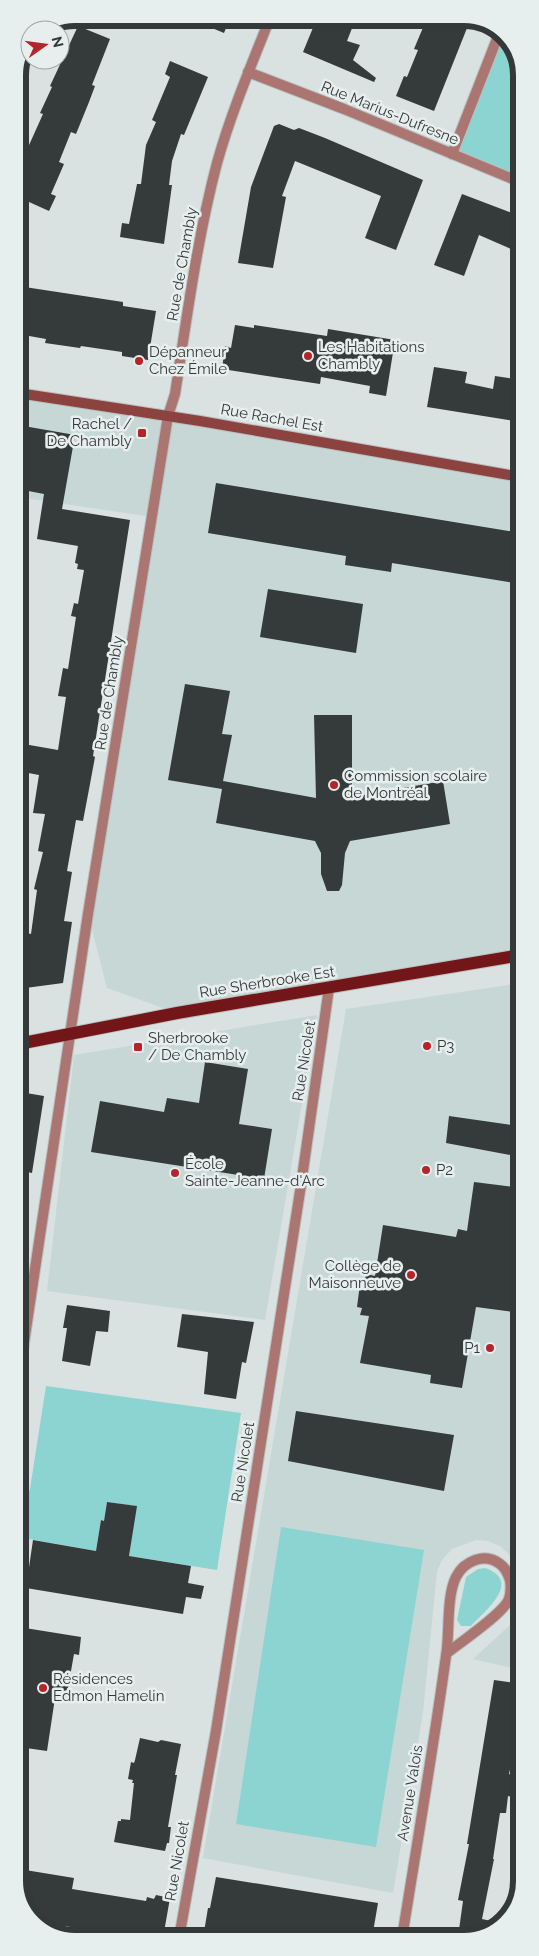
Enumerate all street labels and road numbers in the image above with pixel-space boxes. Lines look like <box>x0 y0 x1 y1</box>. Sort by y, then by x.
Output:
street label: Rue Marius-Dufresne <box>319 77 462 149</box>
street label: Rue de Chambly <box>163 206 201 322</box>
street label: Rue Rachel Est <box>219 400 325 436</box>
street label: Rue de Chambly <box>91 635 127 751</box>
street label: Rue Sherbrooke Est <box>198 962 336 1002</box>
street label: Rue Nicolet <box>289 1020 319 1102</box>
street label: Rue Nicolet <box>228 1421 258 1503</box>
street label: Avenue Valois <box>394 1744 426 1842</box>
street label: Rue Nicolet <box>161 1820 193 1902</box>

